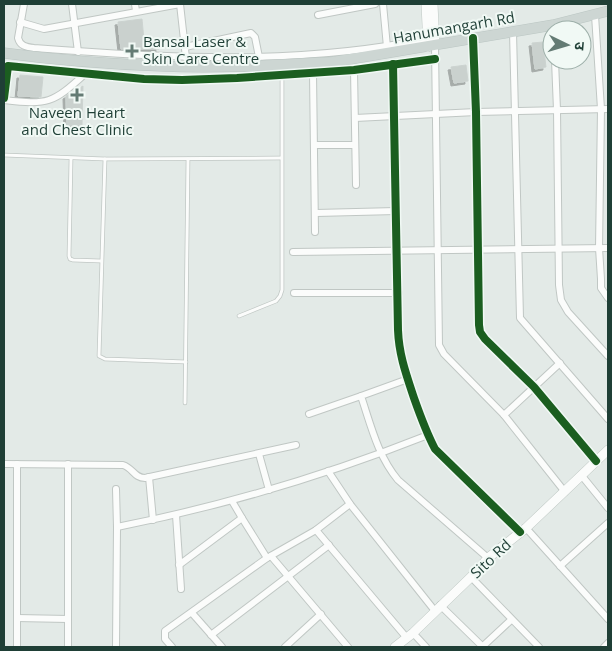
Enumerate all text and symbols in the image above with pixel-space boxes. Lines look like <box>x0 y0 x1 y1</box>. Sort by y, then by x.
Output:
street label: Hanumangarh Rd <box>391 6 516 48</box>
north arrow <box>542 20 592 70</box>
place label: Bansal Laser & Skin Care Centre <box>143 31 259 68</box>
text: उ <box>571 41 590 52</box>
marker: Bansal Laser & Skin Care Centre <box>125 44 139 58</box>
marker: Naveen Heart and Chest Clinic <box>70 88 84 102</box>
place label: Naveen Heart and Chest Clinic <box>21 102 133 139</box>
street label: Sito Rd <box>466 534 515 582</box>

